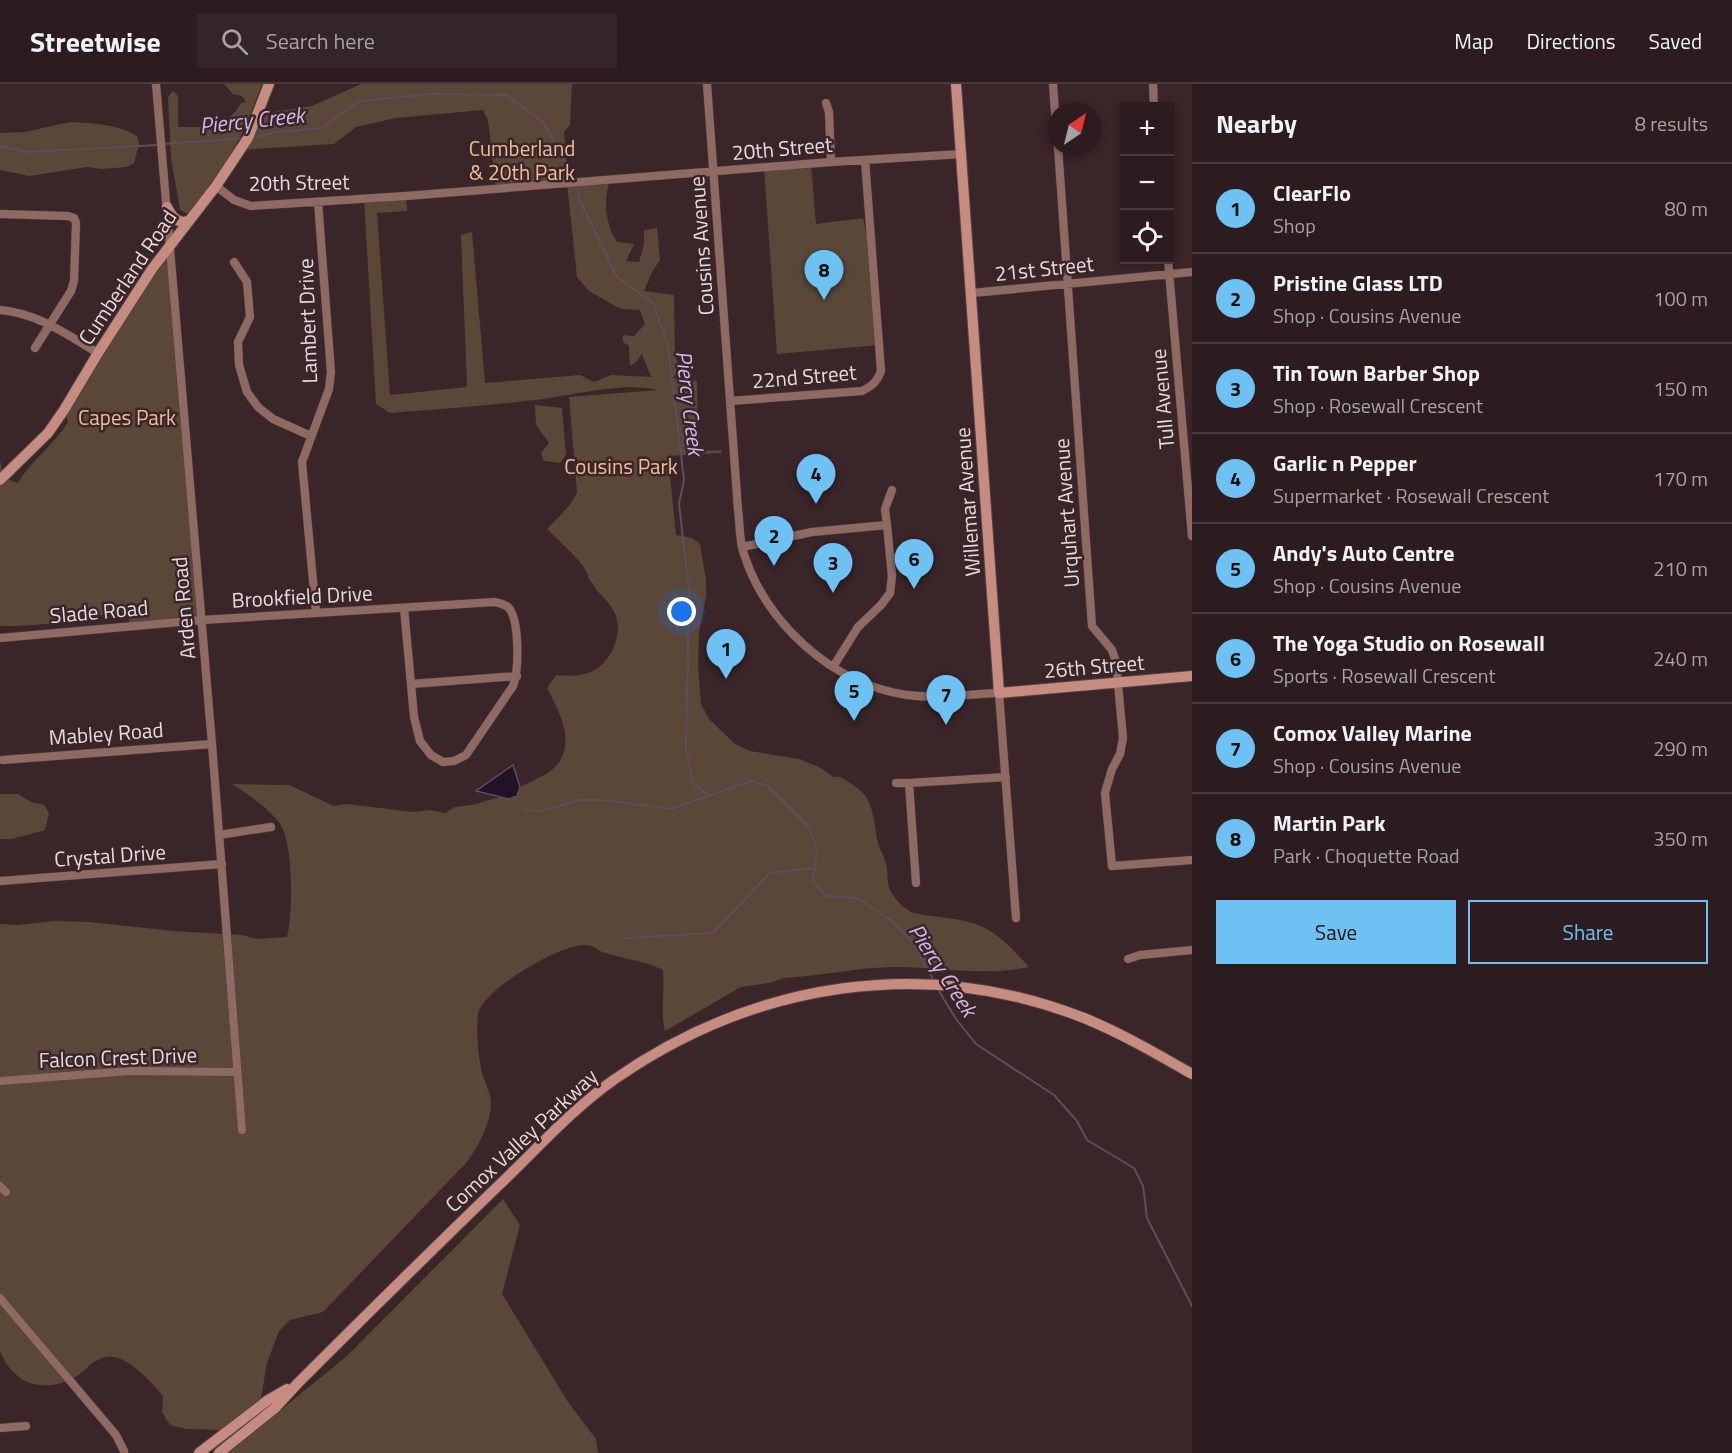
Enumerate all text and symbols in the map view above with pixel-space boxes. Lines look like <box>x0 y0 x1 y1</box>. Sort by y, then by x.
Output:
search box <box>197 14 617 68</box>
text: Streetwise <box>30 20 161 63</box>
text: Search here <box>266 24 375 58</box>
icon: search <box>218 25 251 58</box>
text: Map <box>1454 25 1494 57</box>
text: Directions <box>1527 25 1616 57</box>
text: Saved <box>1649 25 1702 57</box>
water label: Piercy Creek <box>198 97 308 142</box>
north arrow <box>1048 102 1102 156</box>
map controls <box>1120 102 1174 264</box>
button: + <box>1120 102 1174 156</box>
text: Nearby <box>1216 104 1297 143</box>
text: 8 results <box>1635 108 1708 139</box>
street label: 20th Street <box>730 128 834 168</box>
park label: Cumberland & 20th Park <box>469 132 575 188</box>
button: − <box>1120 156 1174 210</box>
street label: 20th Street <box>248 165 350 199</box>
street label: Cousins Avenue <box>680 175 722 317</box>
text: ClearFlo <box>1273 176 1351 210</box>
text: 1 <box>1230 193 1241 224</box>
text: 80 m <box>1664 193 1708 224</box>
street label: Cumberland Road <box>70 203 184 351</box>
button: locate <box>1120 210 1174 264</box>
text: Shop <box>1273 210 1316 241</box>
street label: 21st Street <box>993 247 1096 289</box>
pin: 8 <box>804 250 844 300</box>
street label: Lambert Drive <box>289 258 325 384</box>
text: Pristine Glass LTD <box>1273 266 1443 300</box>
text: 2 <box>1230 283 1241 314</box>
text: 100 m <box>1653 283 1708 314</box>
text: Shop · Cousins Avenue <box>1273 300 1461 331</box>
street label: Tull Avenue <box>1142 348 1182 450</box>
water label: Piercy Creek <box>667 349 714 459</box>
street label: 22nd Street <box>750 355 858 397</box>
text: Tin Town Barber Shop <box>1273 356 1480 390</box>
text: 3 <box>1230 373 1241 404</box>
text: 150 m <box>1653 373 1708 404</box>
text: Shop · Rosewall Crescent <box>1273 390 1483 421</box>
park label: Capes Park <box>78 401 176 433</box>
street label: Willemar Avenue <box>946 426 988 578</box>
street label: Urquhart Avenue <box>1045 437 1087 589</box>
text: Garlic n Pepper <box>1273 446 1417 480</box>
park label: Cousins Park <box>564 450 678 482</box>
pin: 4 <box>796 454 836 504</box>
text: 4 <box>1230 463 1241 494</box>
text: 170 m <box>1653 463 1708 494</box>
text: Supermarket · Rosewall Crescent <box>1273 480 1549 511</box>
pin: 2 <box>754 516 794 566</box>
text: Andy's Auto Centre <box>1273 536 1455 570</box>
pin: 6 <box>894 540 934 589</box>
pin: 3 <box>814 544 852 593</box>
text: 5 <box>1230 553 1241 584</box>
text: 210 m <box>1653 553 1708 584</box>
street label: Arden Road <box>163 556 203 660</box>
text: Shop · Cousins Avenue <box>1273 570 1461 601</box>
street label: Brookfield Drive <box>231 576 373 616</box>
street label: Slade Road <box>49 591 149 631</box>
your location <box>667 597 696 626</box>
text: The Yoga Studio on Rosewall <box>1273 626 1545 660</box>
pin: 1 <box>706 630 746 679</box>
text: 6 <box>1230 643 1241 674</box>
text: 240 m <box>1653 643 1708 674</box>
street label: 26th Street <box>1042 646 1146 686</box>
text: Sports · Rosewall Crescent <box>1273 660 1495 691</box>
pin: 5 <box>834 672 874 721</box>
pin: 7 <box>926 676 966 725</box>
street label: Mabley Road <box>48 713 164 753</box>
text: Comox Valley Marine <box>1273 716 1472 750</box>
text: 7 <box>1230 733 1241 764</box>
text: 290 m <box>1653 733 1708 764</box>
text: Shop · Cousins Avenue <box>1273 750 1461 781</box>
text: Martin Park <box>1273 806 1386 840</box>
text: 8 <box>1230 823 1241 854</box>
text: 350 m <box>1653 823 1708 854</box>
street label: Crystal Drive <box>53 835 167 875</box>
text: Park · Choquette Road <box>1273 840 1460 871</box>
button: Save <box>1216 900 1456 964</box>
button: Share <box>1468 900 1708 964</box>
water label: Piercy Creek <box>900 917 987 1025</box>
street label: Falcon Crest Drive <box>38 1038 198 1076</box>
street label: Comox Valley Parkway <box>437 1061 605 1219</box>

